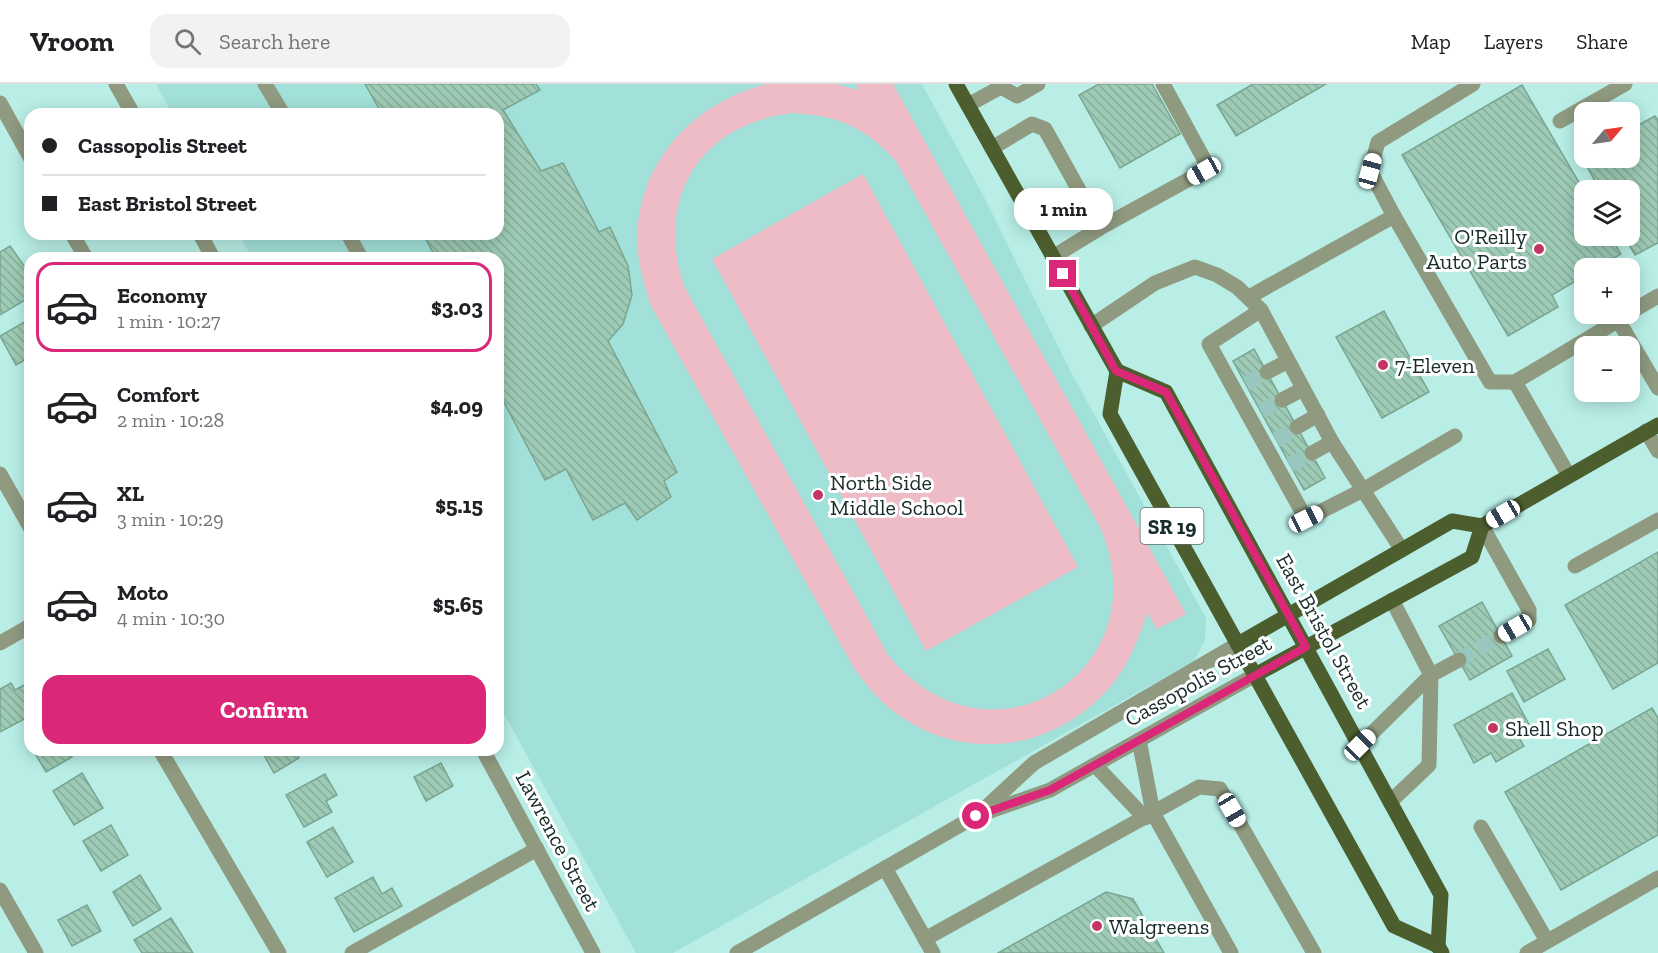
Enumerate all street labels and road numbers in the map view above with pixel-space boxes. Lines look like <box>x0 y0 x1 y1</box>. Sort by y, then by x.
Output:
road number: SR 19 <box>1140 508 1204 544</box>
street label: East Bristol Street <box>1270 549 1378 714</box>
street label: Cassopolis Street <box>1120 629 1277 732</box>
street label: Lawrence Street <box>510 766 607 916</box>

